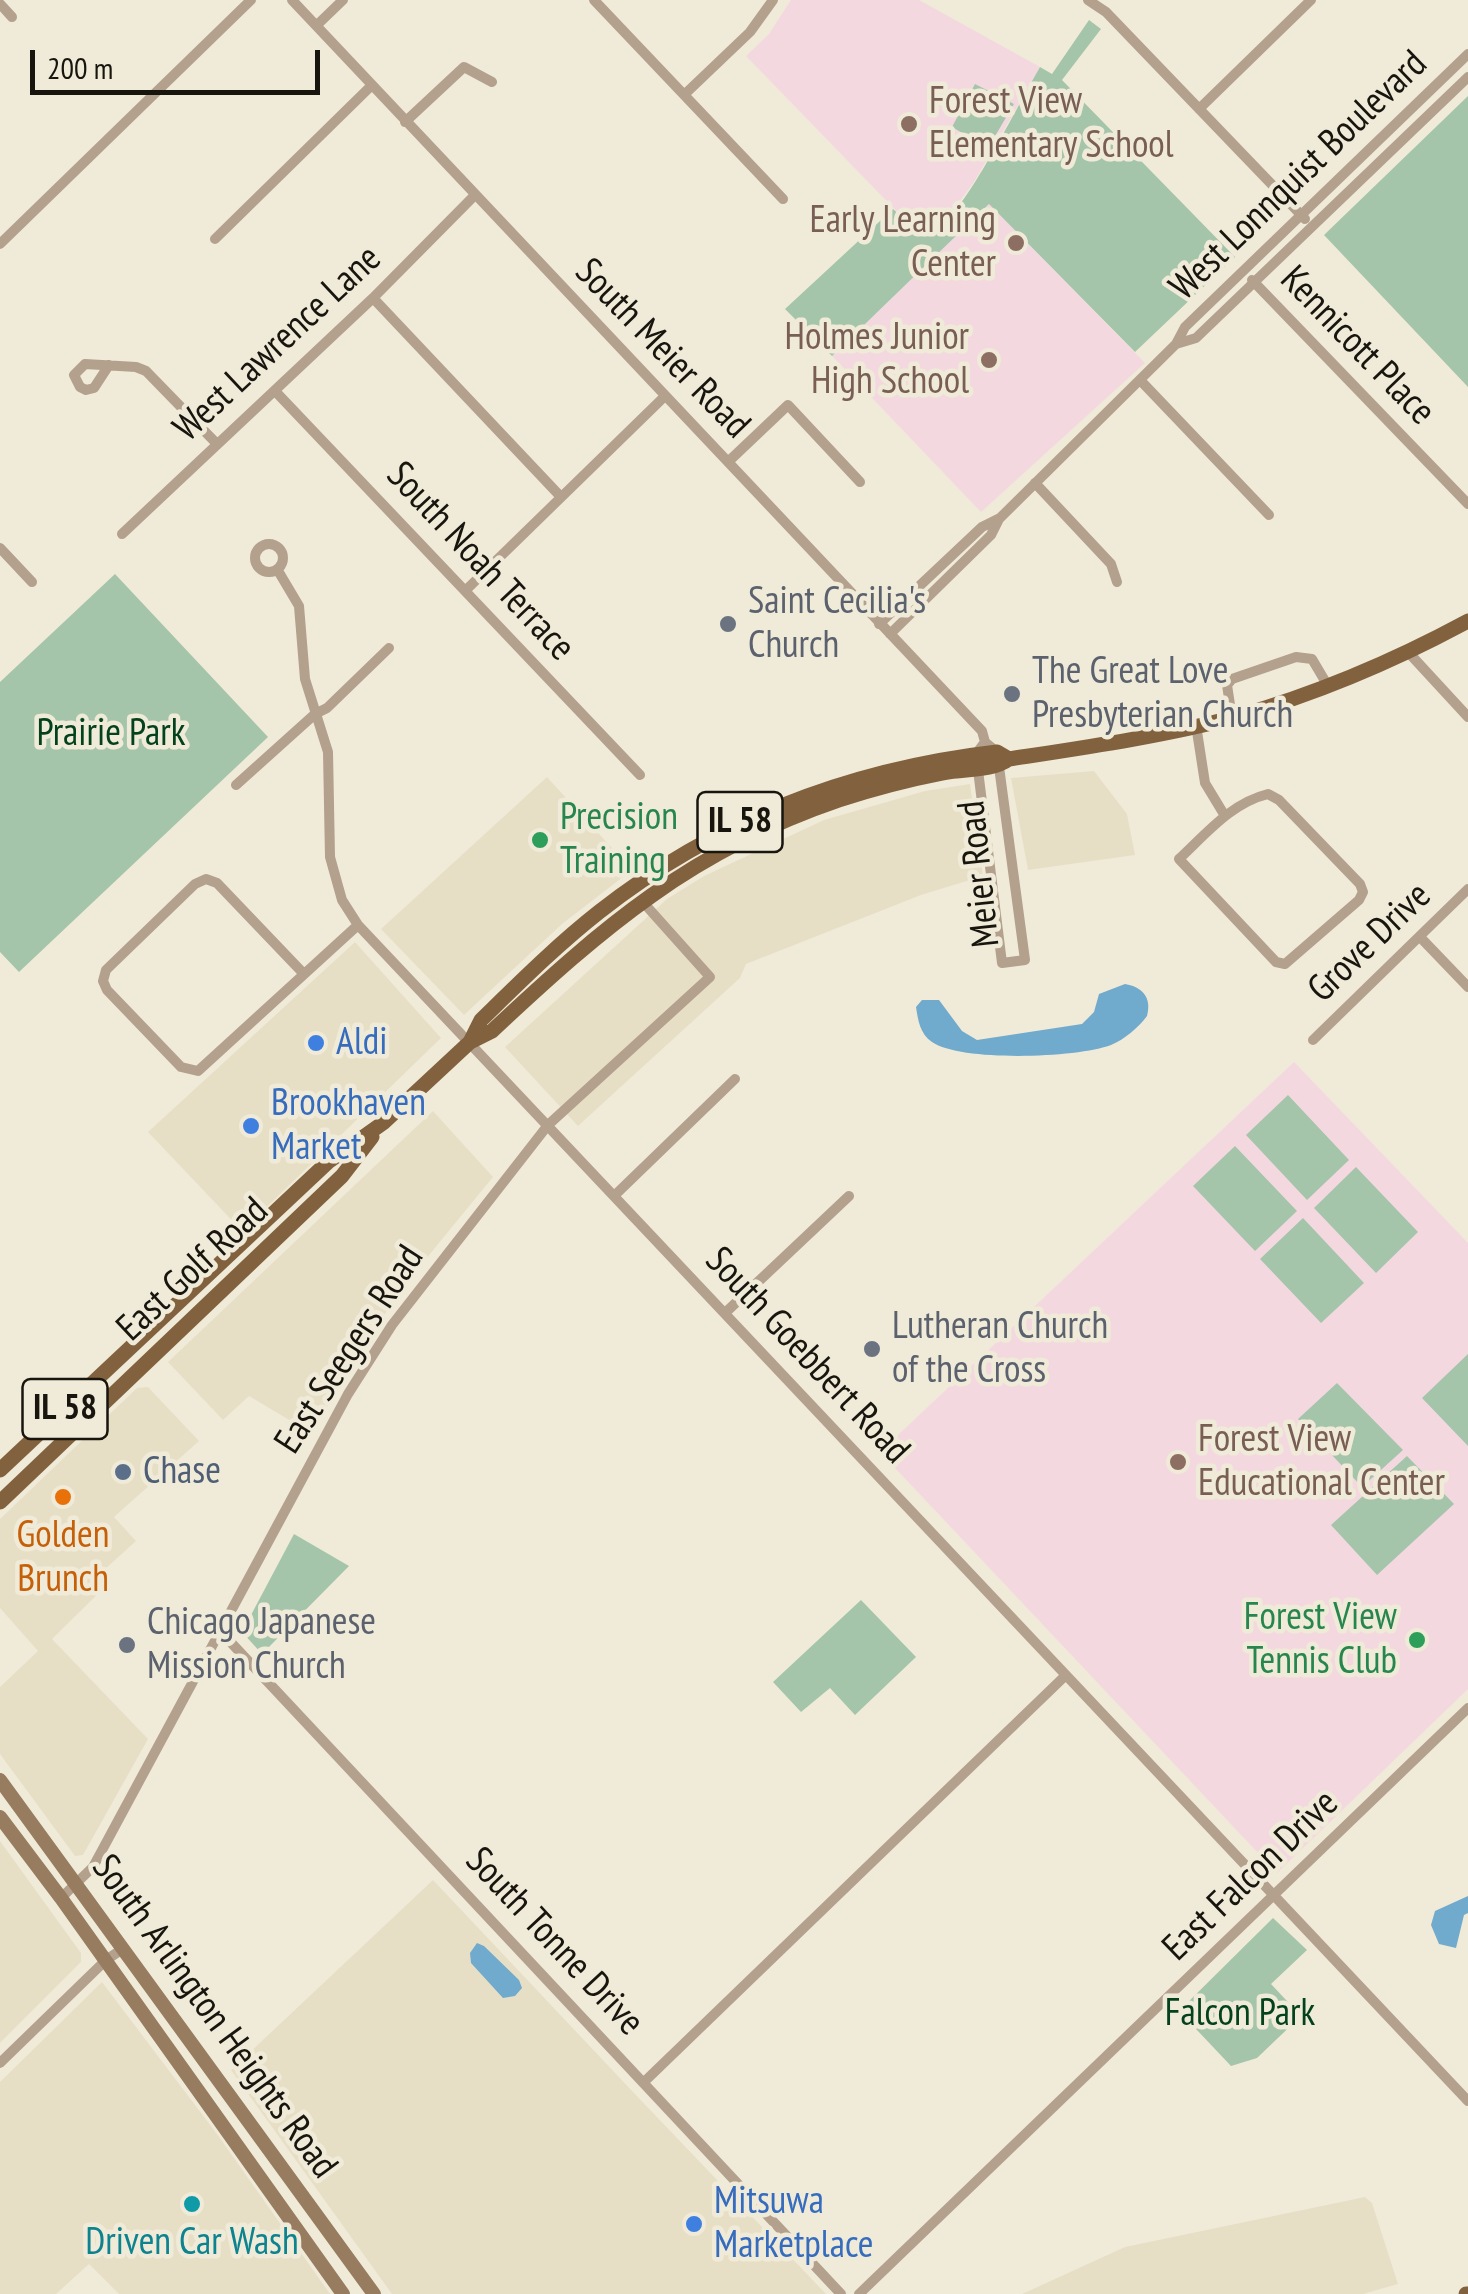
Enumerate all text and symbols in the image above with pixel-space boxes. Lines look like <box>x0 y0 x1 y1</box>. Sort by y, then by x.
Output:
scale bar <box>35 30 325 92</box>
street label: West Lonnquist Boulevard <box>1161 42 1437 310</box>
text: 200 m <box>47 48 113 87</box>
place label: Forest View Elementary School <box>929 79 1174 168</box>
marker: Forest View Elementary School <box>898 113 920 135</box>
place label: Early Learning Center <box>809 198 996 288</box>
marker: Early Learning Center <box>1005 232 1027 254</box>
street label: West Lawrence Lane <box>165 237 391 451</box>
street label: South Meier Road <box>565 250 759 448</box>
street label: Kennicott Place <box>1270 257 1444 435</box>
place label: Holmes Junior High School <box>785 315 969 404</box>
marker: Holmes Junior High School <box>978 349 1000 371</box>
street label: South Noah Terrace <box>377 453 583 671</box>
place label: Saint Cecilia's Church <box>748 579 926 668</box>
marker: Saint Cecilia's Church <box>717 613 739 635</box>
place label: The Great Love Presbyterian Church <box>1032 649 1293 738</box>
marker: The Great Love Presbyterian Church <box>1001 683 1023 705</box>
park label: Prairie Park <box>37 711 185 757</box>
road number: IL 58 <box>698 792 782 852</box>
place label: Precision Training <box>560 795 678 884</box>
street label: Meier Road <box>950 798 1010 950</box>
marker: Precision Training <box>529 829 551 851</box>
street label: Grove Drive <box>1299 874 1441 1012</box>
place label: Aldi <box>336 1020 388 1066</box>
marker: Aldi <box>305 1032 327 1054</box>
place label: Brookhaven Market <box>271 1081 426 1170</box>
marker: Brookhaven Market <box>240 1115 262 1137</box>
street label: East Golf Road <box>108 1189 278 1351</box>
street label: East Seegers Road <box>266 1238 434 1462</box>
street label: South Goebbert Road <box>695 1239 919 1473</box>
place label: Lutheran Church of the Cross <box>892 1304 1108 1394</box>
marker: Lutheran Church of the Cross <box>861 1338 883 1360</box>
road number: IL 58 <box>22 1379 108 1439</box>
place label: Forest View Educational Center <box>1198 1417 1445 1506</box>
place label: Chase <box>143 1449 221 1495</box>
marker: Forest View Educational Center <box>1167 1451 1189 1473</box>
marker: Chase <box>112 1461 134 1483</box>
marker: Golden Brunch <box>52 1486 74 1508</box>
place label: Golden Brunch <box>17 1513 109 1602</box>
place label: Forest View Tennis Club <box>1244 1595 1397 1685</box>
place label: Chicago Japanese Mission Church <box>147 1600 376 1690</box>
marker: Forest View Tennis Club <box>1406 1629 1428 1651</box>
marker: Chicago Japanese Mission Church <box>116 1634 138 1656</box>
street label: East Falcon Drive <box>1154 1781 1348 1971</box>
street label: South Tonne Drive <box>455 1839 653 2045</box>
street label: South Arlington Heights Road <box>82 1847 346 2187</box>
park label: Falcon Park <box>1165 1991 1315 2037</box>
place label: Mitsuwa Marketplace <box>714 2179 873 2268</box>
marker: Driven Car Wash <box>181 2193 203 2215</box>
marker: Mitsuwa Marketplace <box>683 2213 705 2235</box>
place label: Driven Car Wash <box>85 2220 299 2266</box>

